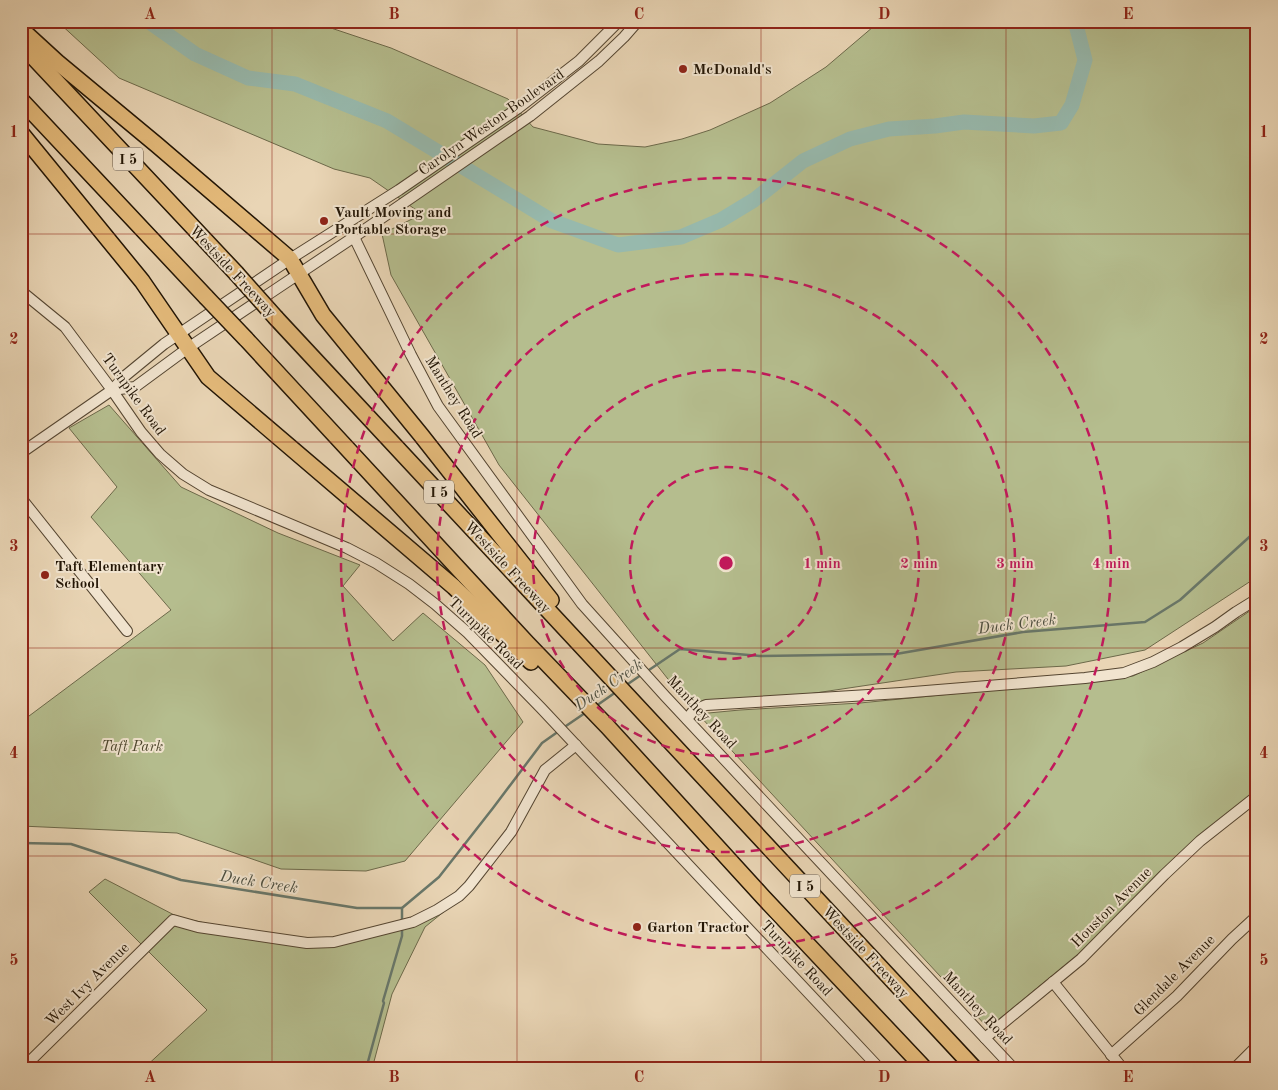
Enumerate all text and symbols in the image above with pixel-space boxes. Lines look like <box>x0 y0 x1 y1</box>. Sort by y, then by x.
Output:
text: A <box>144 7 156 23</box>
text: B <box>388 7 400 23</box>
text: C <box>634 7 644 23</box>
text: D <box>878 7 890 23</box>
text: E <box>1122 7 1134 23</box>
marker: McDonald's <box>677 63 689 75</box>
place label: McDonald's <box>693 63 771 78</box>
street label: Carolyn Weston Boulevard <box>416 67 568 179</box>
text: 1 <box>9 125 19 141</box>
text: 1 <box>1259 125 1269 141</box>
road number: I 5 <box>113 148 143 170</box>
place label: Vault Moving and Portable Storage <box>334 206 452 238</box>
marker: Vault Moving and Portable Storage <box>318 215 330 227</box>
street label: Westside Freeway <box>186 223 278 321</box>
text: 2 <box>9 332 19 348</box>
text: 2 <box>1259 332 1269 348</box>
street label: Turnpike Road <box>98 351 167 439</box>
street label: Manthey Road <box>421 354 484 442</box>
road number: I 5 <box>424 481 454 504</box>
street label: Westside Freeway <box>461 519 553 617</box>
text: 3 <box>9 539 19 555</box>
text: 3 <box>1259 539 1269 555</box>
centre of rings <box>717 554 735 572</box>
text: 1 min <box>803 557 841 572</box>
text: 2 min <box>900 557 938 572</box>
text: 3 min <box>996 557 1034 572</box>
text: 4 min <box>1092 557 1130 572</box>
place label: Taft Elementary School <box>55 560 165 592</box>
marker: Taft Elementary School <box>39 569 51 581</box>
street label: Turnpike Road <box>445 595 525 673</box>
water label: Duck Creek <box>976 612 1057 638</box>
water label: Duck Creek <box>571 657 646 715</box>
street label: Manthey Road <box>663 674 739 753</box>
park label: Taft Park <box>101 740 163 755</box>
text: 4 <box>9 746 19 762</box>
text: 4 <box>1259 746 1269 762</box>
street label: Houston Avenue <box>1069 865 1155 951</box>
water label: Duck Creek <box>218 869 299 897</box>
road number: I 5 <box>790 874 820 898</box>
street label: Westside Freeway <box>819 904 911 1002</box>
street label: Turnpike Road <box>757 918 835 1000</box>
marker: Garton Tractor <box>631 921 643 933</box>
place label: Garton Tractor <box>647 921 749 936</box>
street label: Glendale Avenue <box>1132 933 1219 1020</box>
street label: West Ivy Avenue <box>43 940 133 1030</box>
text: 5 <box>9 953 19 969</box>
text: 5 <box>1259 953 1269 969</box>
street label: Manthey Road <box>939 970 1015 1049</box>
text: A <box>144 1070 156 1086</box>
text: B <box>388 1070 400 1086</box>
text: C <box>634 1070 644 1086</box>
text: D <box>878 1070 890 1086</box>
text: E <box>1122 1070 1134 1086</box>

